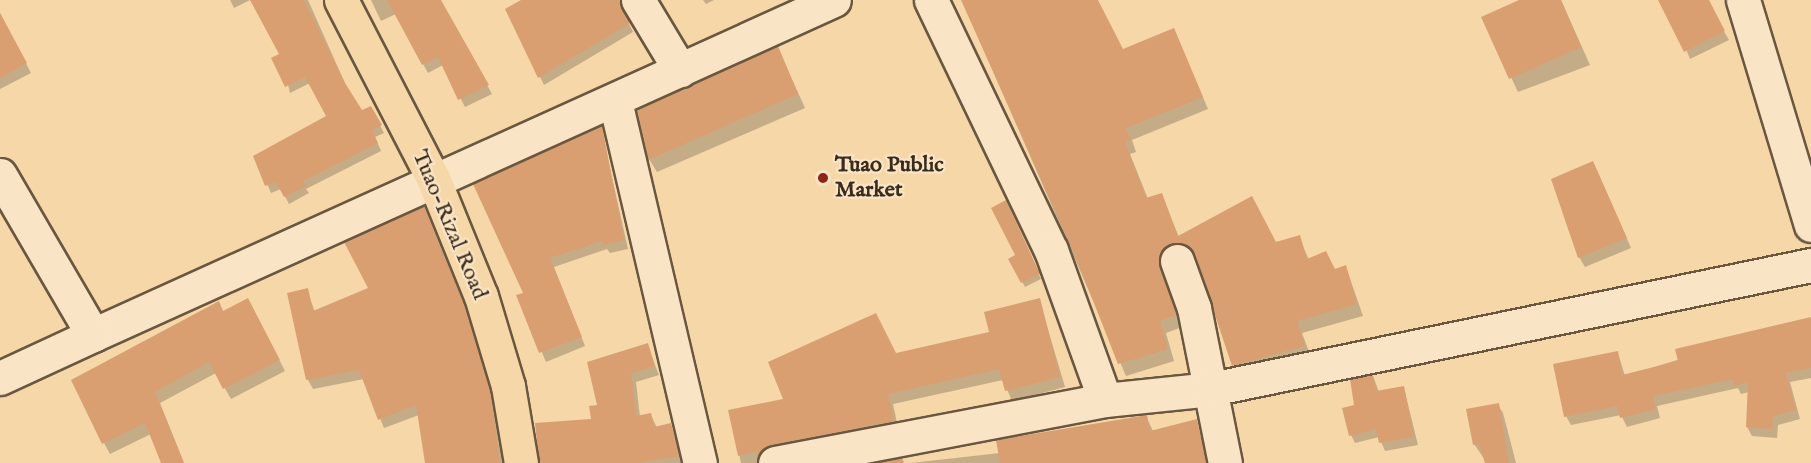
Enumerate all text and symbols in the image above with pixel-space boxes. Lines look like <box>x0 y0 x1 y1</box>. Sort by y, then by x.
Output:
street label: Tuao-Rizal Road <box>406 146 492 304</box>
place label: Tuao Public Market <box>835 152 944 204</box>
marker: Tuao Public Market <box>816 171 830 185</box>

